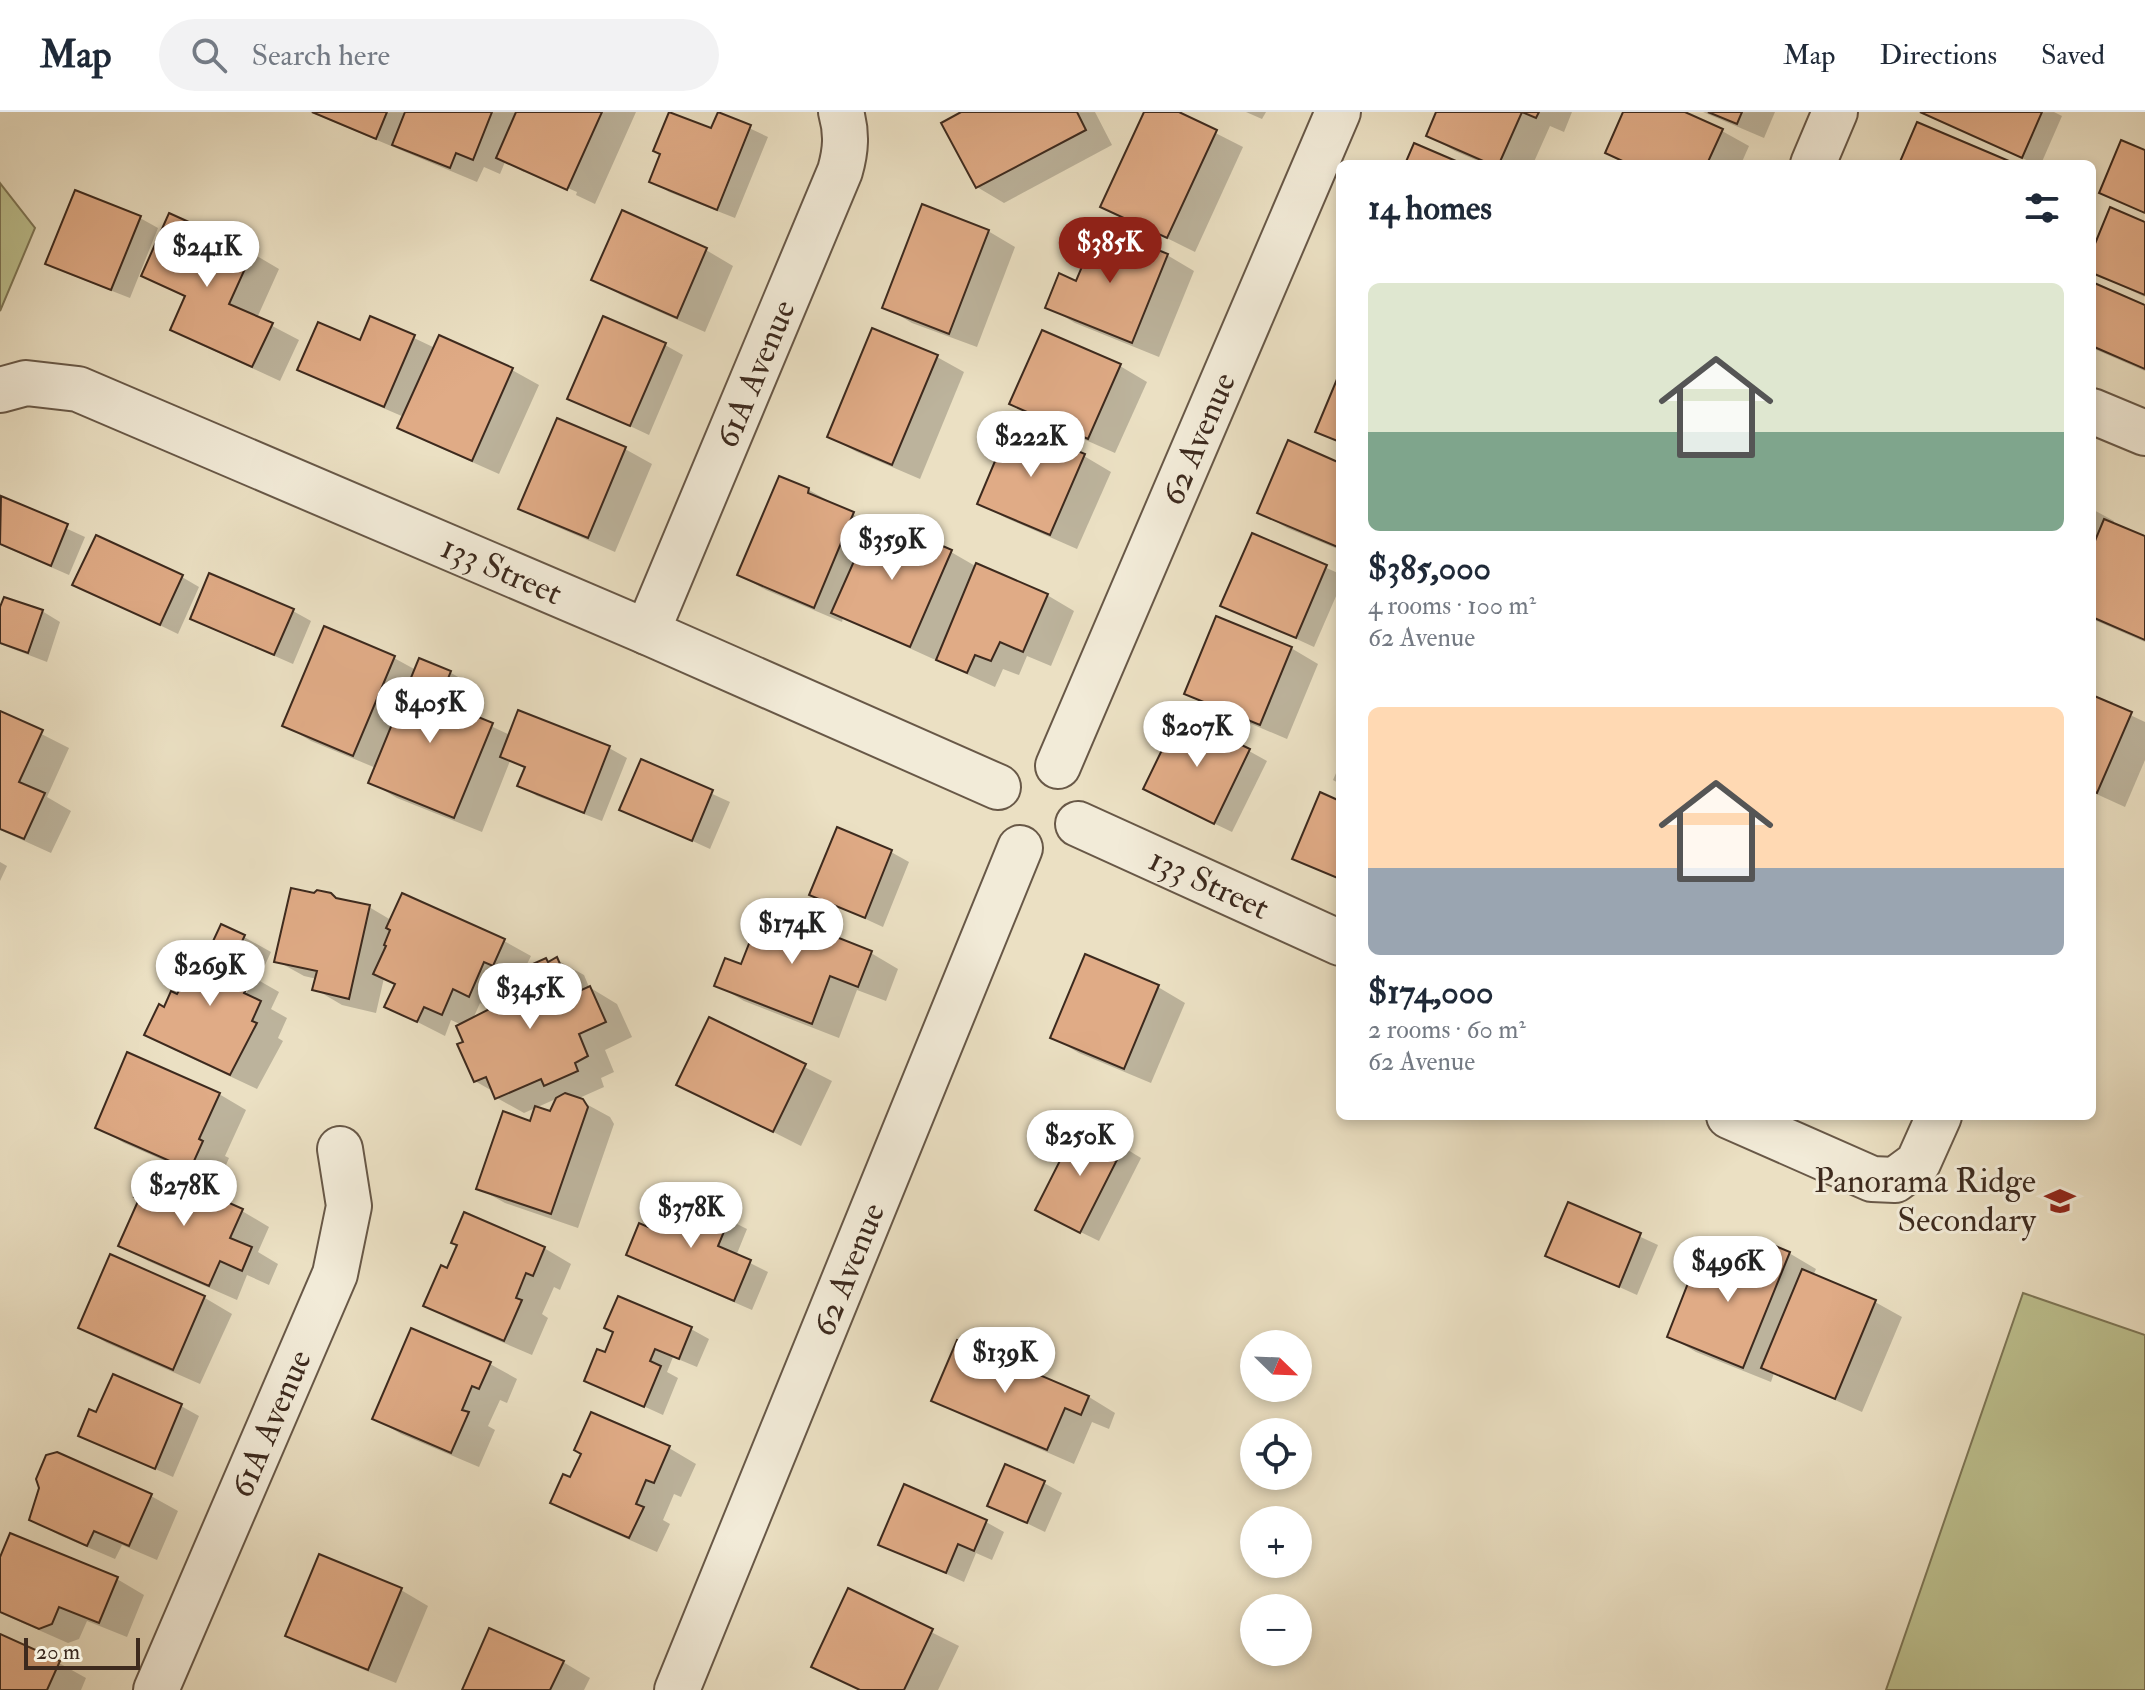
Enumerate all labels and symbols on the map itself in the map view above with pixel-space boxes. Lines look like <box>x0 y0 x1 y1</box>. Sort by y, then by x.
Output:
pin: $385K <box>1054 217 1166 285</box>
pin: $241K <box>151 221 263 289</box>
street label: 61A Avenue <box>705 293 805 454</box>
street label: 62 Avenue <box>1151 366 1245 512</box>
pin: $222K <box>975 411 1087 479</box>
pin: $359K <box>836 514 948 582</box>
street label: 133 Street <box>435 525 569 615</box>
pin: $405K <box>374 677 486 745</box>
pin: $207K <box>1141 701 1253 769</box>
street label: 133 Street <box>1142 838 1276 929</box>
pin: $174K <box>736 898 848 966</box>
pin: $269K <box>154 940 266 1008</box>
pin: $345K <box>474 963 586 1031</box>
pin: $250K <box>1024 1110 1136 1178</box>
pin: $278K <box>128 1160 240 1228</box>
place label: Panorama Ridge Secondary <box>1814 1160 2037 1242</box>
pin: $378K <box>635 1182 747 1250</box>
school or university icon: Panorama Ridge Secondary <box>2043 1184 2077 1218</box>
street label: 62 Avenue <box>802 1197 895 1342</box>
pin: $496K <box>1672 1236 1784 1304</box>
pin: $139K <box>949 1327 1061 1395</box>
north arrow <box>1240 1330 1312 1402</box>
street label: 61A Avenue <box>220 1343 321 1504</box>
scale bar <box>24 1634 140 1670</box>

